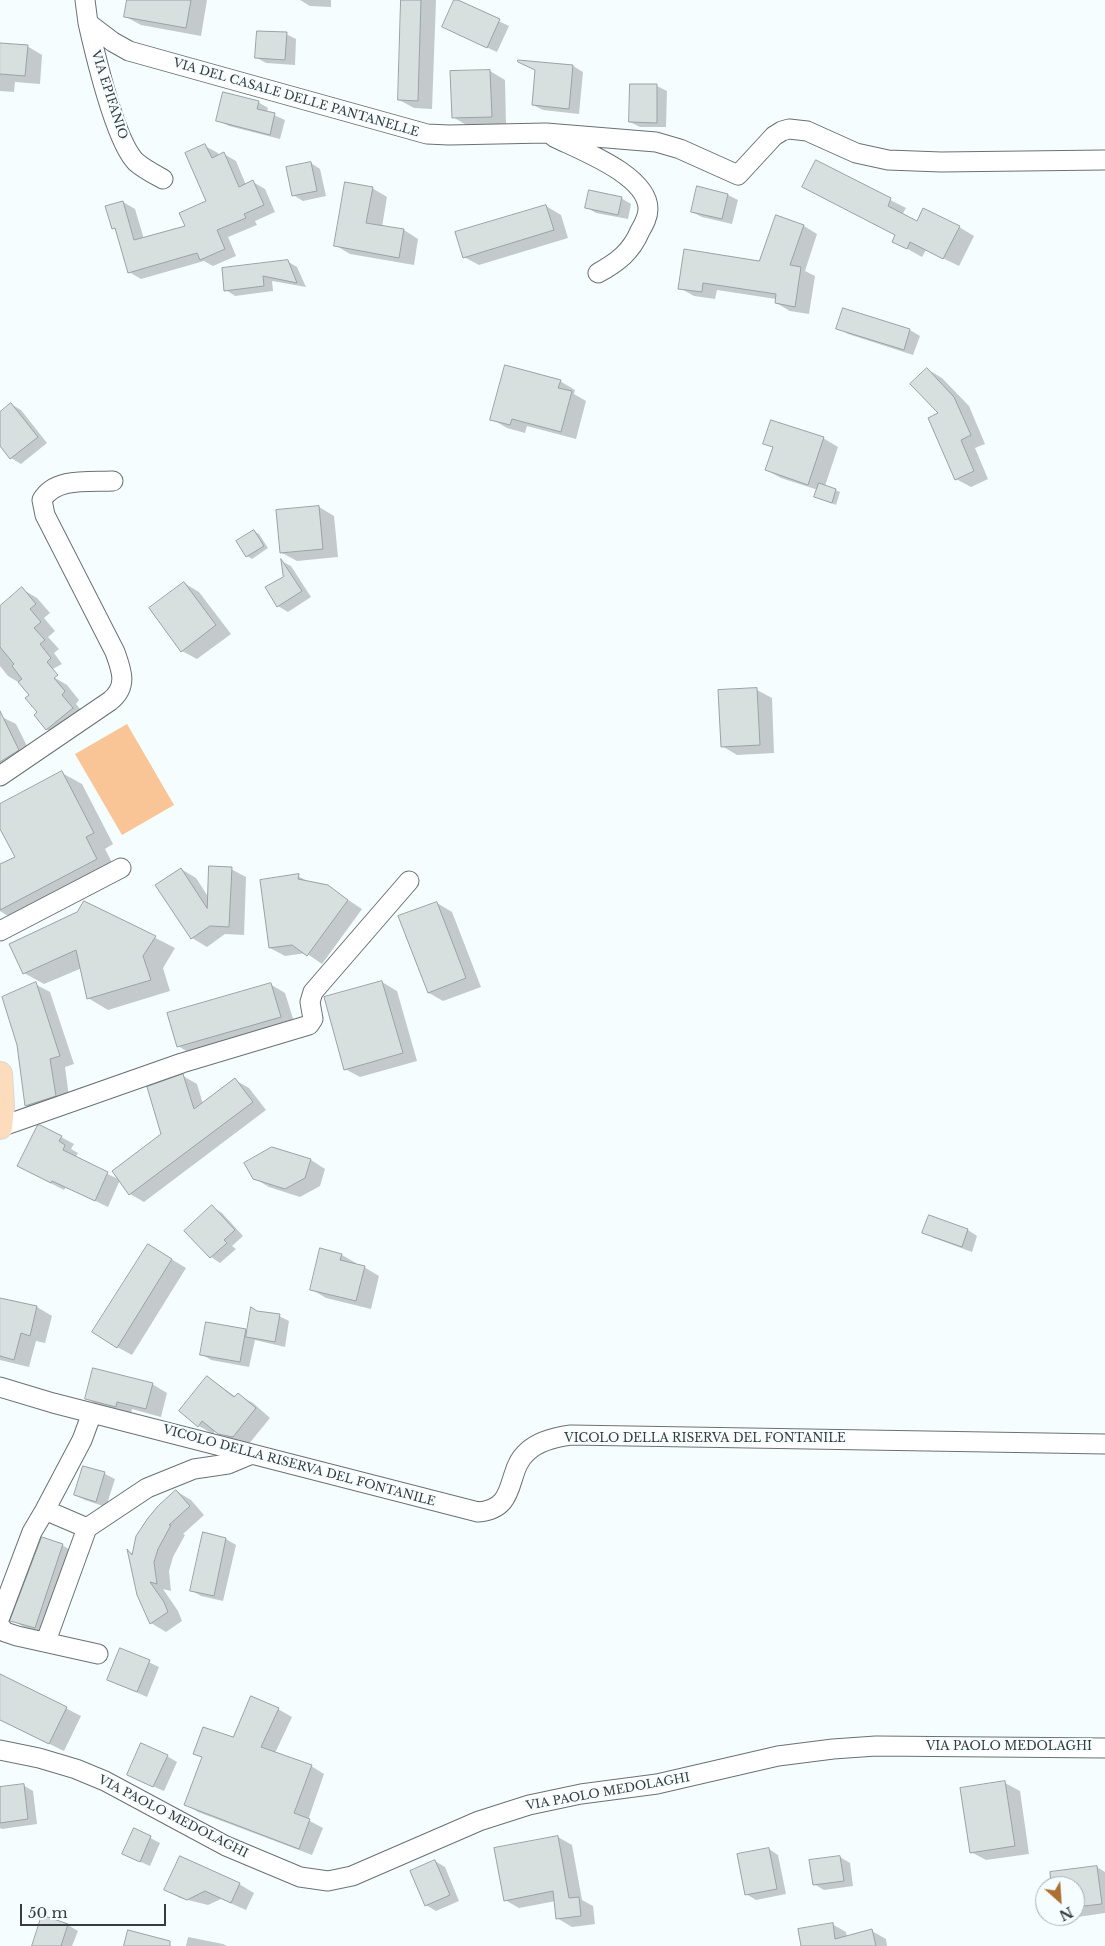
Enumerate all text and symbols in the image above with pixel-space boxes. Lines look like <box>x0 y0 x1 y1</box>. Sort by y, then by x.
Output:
street label: VIA EPIFANIO <box>88 49 130 141</box>
street label: VIA DEL CASALE DELLE PANTANELLE <box>171 56 421 140</box>
street label: VICOLO DELLA RISERVA DEL FONTANILE <box>161 1423 437 1509</box>
street label: VICOLO DELLA RISERVA DEL FONTANILE <box>564 1432 846 1446</box>
street label: VIA PAOLO MEDOLAGHI <box>926 1740 1092 1754</box>
street label: VIA PAOLO MEDOLAGHI <box>525 1770 691 1814</box>
street label: VIA PAOLO MEDOLAGHI <box>96 1773 250 1861</box>
north arrow <box>1035 1876 1085 1926</box>
scale bar <box>22 1894 169 1926</box>
text: 50 m <box>28 1903 68 1922</box>
text: N <box>1056 1903 1076 1925</box>

